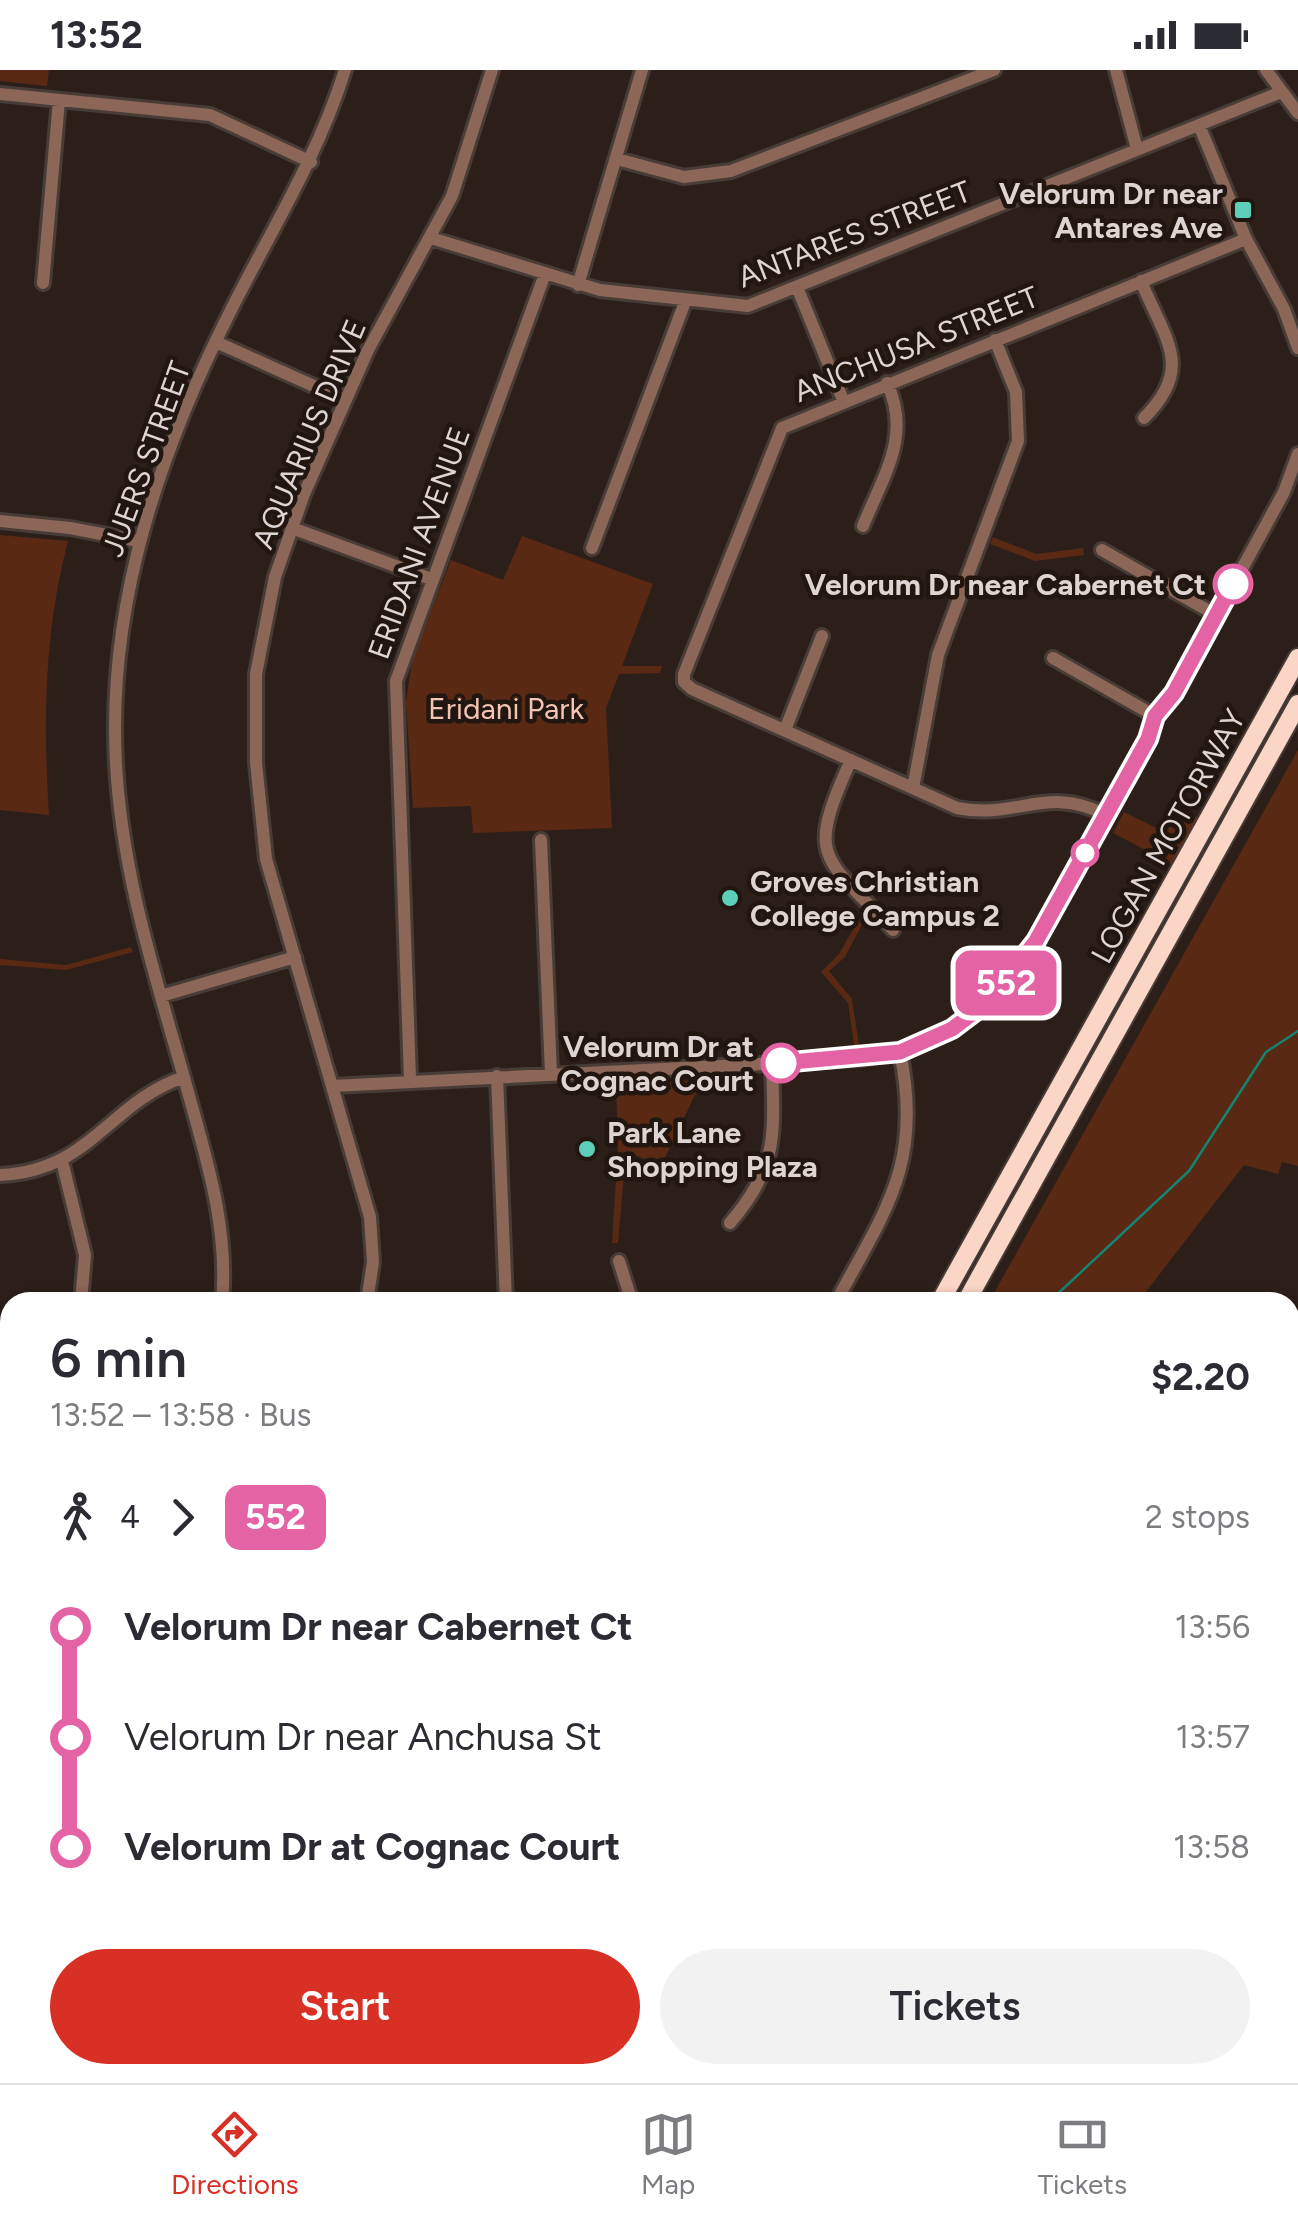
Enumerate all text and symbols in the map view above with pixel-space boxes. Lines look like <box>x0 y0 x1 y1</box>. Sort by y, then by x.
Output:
text: 13:52 <box>50 12 143 58</box>
street label: ANTARES STREET <box>732 172 976 295</box>
place label: Velorum Dr near Antares Ave <box>999 175 1223 246</box>
marker: Velorum Dr near Antares Ave <box>1232 199 1254 221</box>
street label: ANCHUSA STREET <box>788 278 1044 410</box>
street label: AQUARIUS DRIVE <box>244 314 374 554</box>
street label: JUERS STREET <box>94 356 199 562</box>
street label: ERIDANI AVENUE <box>360 422 478 664</box>
marker: Velorum Dr near Cabernet Ct <box>1214 565 1252 603</box>
place label: Velorum Dr near Cabernet Ct <box>804 566 1206 603</box>
park label: Eridani Park <box>428 690 584 727</box>
street label: LOGAN MOTORWAY <box>1083 702 1253 970</box>
unlabelled marker <box>1072 840 1098 866</box>
place label: Groves Christian College Campus 2 <box>750 863 1000 934</box>
marker: Groves Christian College Campus 2 <box>719 887 741 909</box>
line badge: 552 <box>948 950 1064 1016</box>
text: 552 <box>976 962 1036 1004</box>
place label: Velorum Dr at Cognac Court <box>561 1028 754 1099</box>
marker: Velorum Dr at Cognac Court <box>762 1044 800 1082</box>
place label: Park Lane Shopping Plaza <box>607 1114 818 1185</box>
marker: Park Lane Shopping Plaza <box>576 1138 598 1160</box>
text: 6 min <box>50 1325 187 1391</box>
text: $2.20 <box>1151 1354 1250 1400</box>
text: 13:52 – 13:58 · Bus <box>50 1396 311 1434</box>
icon: walk <box>50 1490 105 1545</box>
icon: forward <box>155 1490 210 1545</box>
text: 552 <box>245 1496 306 1538</box>
text: 4 <box>120 1498 140 1536</box>
text: 2 stops <box>1145 1498 1250 1536</box>
text: Velorum Dr near Cabernet Ct <box>124 1604 633 1650</box>
text: 13:56 <box>1175 1608 1250 1646</box>
text: Velorum Dr near Anchusa St <box>124 1714 602 1760</box>
text: 13:57 <box>1176 1718 1250 1756</box>
text: Velorum Dr at Cognac Court <box>124 1824 620 1870</box>
text: 13:58 <box>1173 1828 1250 1866</box>
button: Start <box>50 1949 640 2064</box>
button: Tickets <box>660 1949 1250 2064</box>
tab: Directions <box>171 2107 299 2201</box>
tab: Map <box>641 2107 696 2201</box>
tab: Tickets <box>1038 2107 1127 2201</box>

